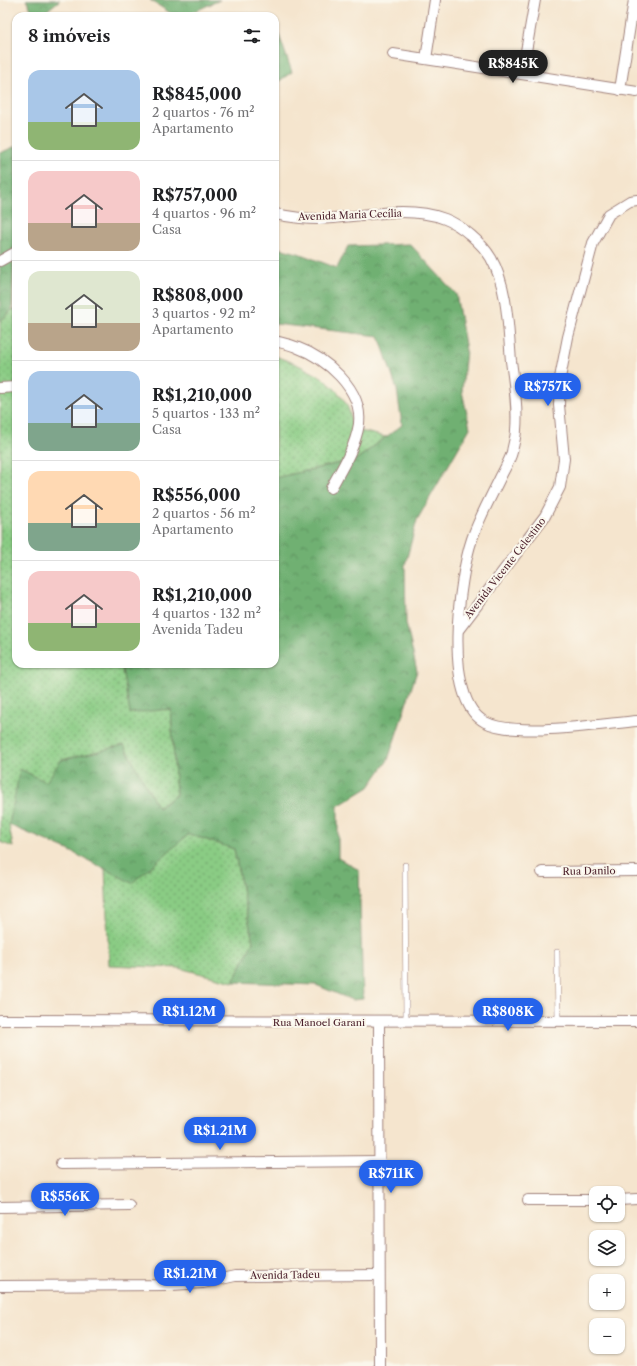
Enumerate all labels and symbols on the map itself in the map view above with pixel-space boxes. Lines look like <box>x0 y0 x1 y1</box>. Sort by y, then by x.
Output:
pin: R$845K <box>480 50 546 84</box>
street label: Avenida Maria Cecília <box>297 207 403 223</box>
pin: R$757K <box>515 373 581 407</box>
street label: Avenida Vicente Celestino <box>461 515 549 622</box>
street label: Rua Danilo <box>562 864 616 878</box>
pin: R$1.12M <box>152 998 226 1032</box>
pin: R$808K <box>475 998 541 1032</box>
street label: Rua Manoel Garani <box>273 1016 365 1029</box>
pin: R$1.21M <box>183 1117 257 1151</box>
pin: R$711K <box>358 1160 424 1194</box>
pin: R$556K <box>32 1183 98 1217</box>
pin: R$1.21M <box>153 1260 227 1294</box>
street label: Avenida Tadeu <box>249 1268 320 1282</box>

